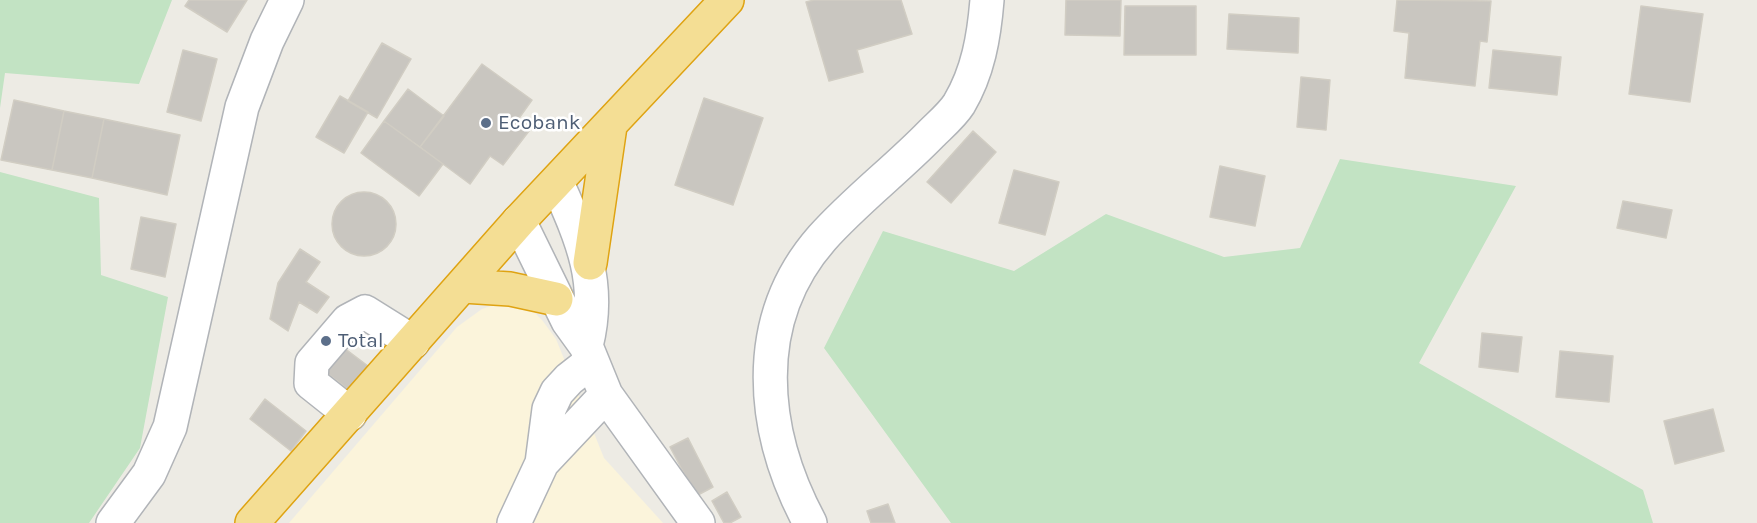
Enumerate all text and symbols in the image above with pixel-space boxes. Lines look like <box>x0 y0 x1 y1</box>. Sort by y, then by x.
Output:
place label: Ecobank <box>498 110 581 136</box>
marker: Ecobank <box>479 116 493 130</box>
place label: Total <box>338 328 384 354</box>
marker: Total <box>319 334 333 348</box>

